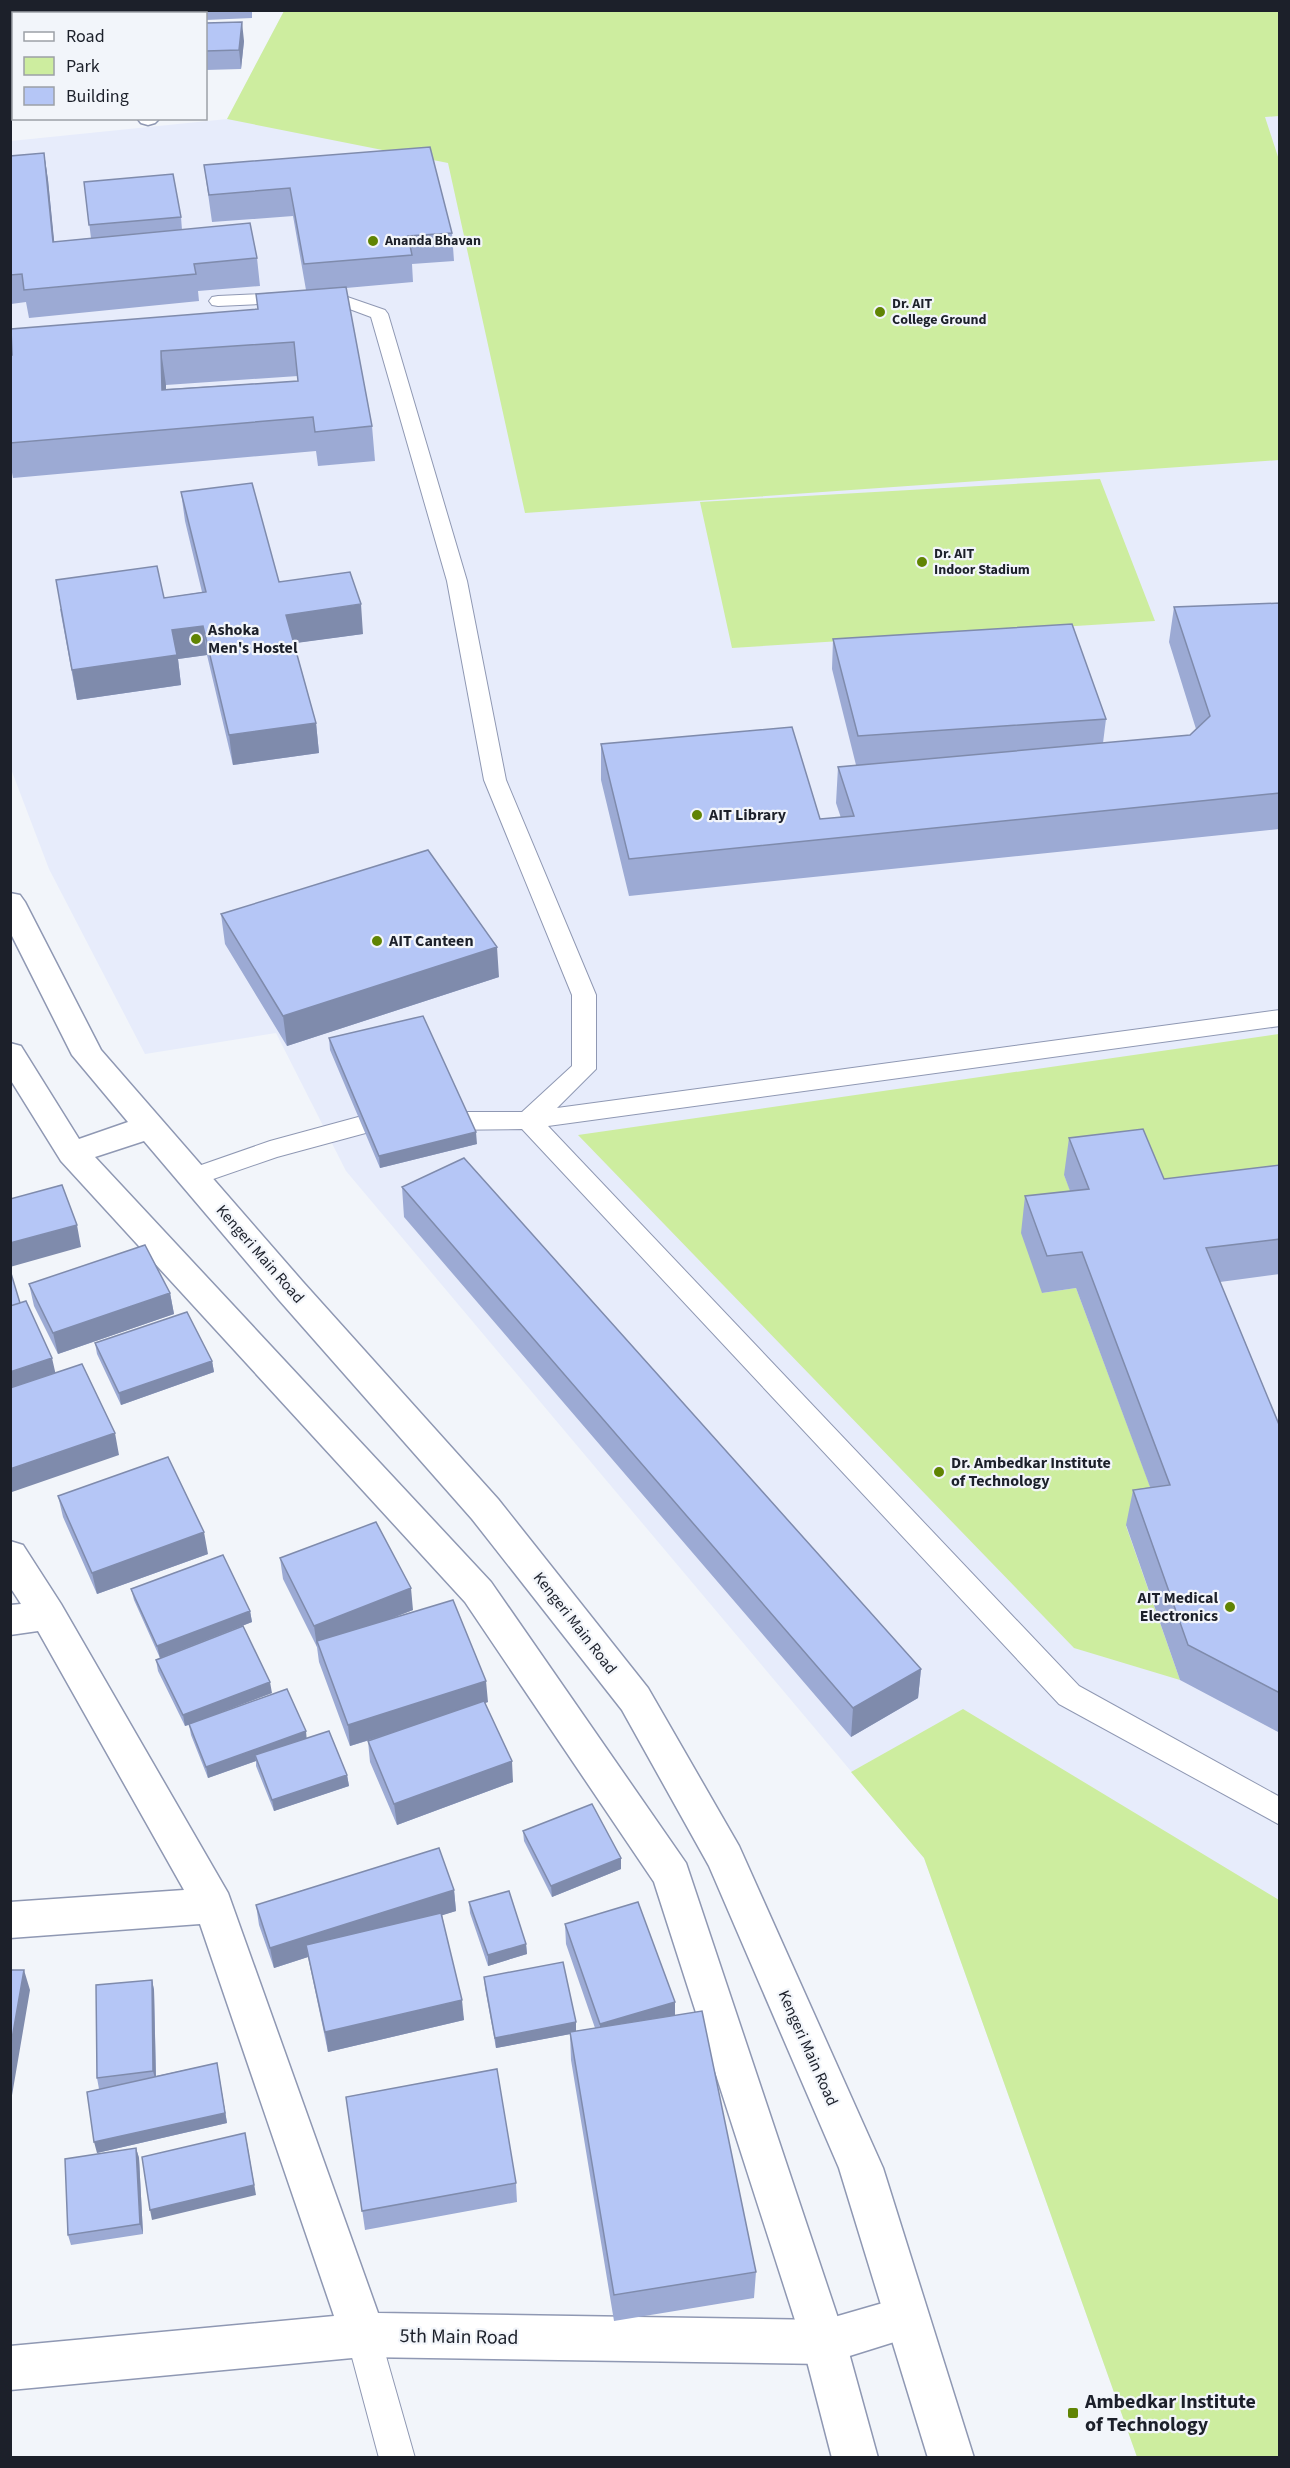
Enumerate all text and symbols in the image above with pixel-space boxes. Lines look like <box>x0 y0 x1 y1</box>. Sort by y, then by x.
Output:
legend <box>12 12 207 120</box>
text: Road <box>66 24 105 49</box>
text: Park <box>66 54 100 79</box>
text: Building <box>66 84 129 109</box>
place label: Ananda Bhavan <box>384 231 481 251</box>
marker: Ananda Bhavan <box>366 234 380 248</box>
place label: Dr. AIT College Ground <box>892 294 986 330</box>
marker: Dr. AIT College Ground <box>873 305 887 319</box>
place label: Dr. AIT Indoor Stadium <box>934 544 1030 580</box>
marker: Dr. AIT Indoor Stadium <box>915 555 929 569</box>
place label: Ashoka Men's Hostel <box>207 619 298 659</box>
marker: Ashoka Men's Hostel <box>189 632 203 646</box>
place label: AIT Library <box>708 804 787 826</box>
marker: AIT Library <box>690 808 704 822</box>
place label: AIT Canteen <box>388 930 474 952</box>
marker: AIT Canteen <box>370 934 384 948</box>
street label: Kengeri Main Road <box>211 1200 309 1308</box>
place label: Dr. Ambedkar Institute of Technology <box>951 1452 1111 1492</box>
marker: Dr. Ambedkar Institute of Technology <box>932 1465 946 1479</box>
street label: Kengeri Main Road <box>528 1567 622 1679</box>
place label: AIT Medical Electronics <box>1137 1587 1218 1627</box>
marker: AIT Medical Electronics <box>1223 1600 1237 1614</box>
street label: Kengeri Main Road <box>773 1987 843 2109</box>
street label: 5th Main Road <box>399 2322 519 2352</box>
place label: Ambedkar Institute of Technology <box>1084 2388 1256 2439</box>
marker: Ambedkar Institute of Technology <box>1066 2406 1080 2420</box>

